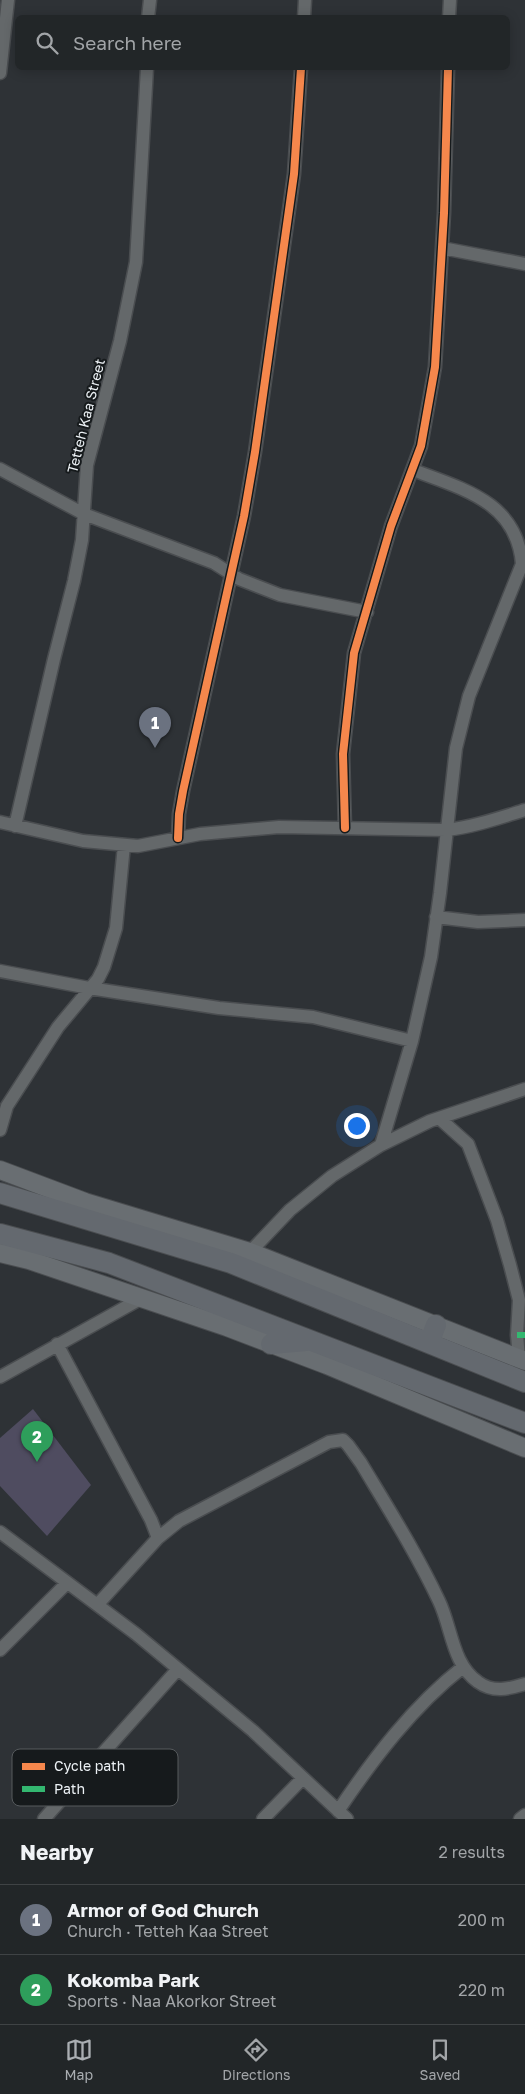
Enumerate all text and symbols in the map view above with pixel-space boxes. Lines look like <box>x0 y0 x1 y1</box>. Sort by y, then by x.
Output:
search box <box>15 15 510 70</box>
icon: search <box>33 29 61 57</box>
text: Search here <box>73 31 182 54</box>
street label: Tetteh Kaa Street <box>63 357 108 475</box>
pin: 1 <box>139 707 171 748</box>
your location <box>344 1113 370 1139</box>
pin: 2 <box>21 1421 53 1462</box>
legend <box>12 1749 178 1806</box>
text: Cycle path <box>54 1757 125 1774</box>
text: Path <box>54 1780 85 1797</box>
text: Nearby <box>20 1839 94 1865</box>
text: 2 results <box>439 1842 505 1862</box>
text: Armor of God Church <box>67 1898 259 1921</box>
text: 1 <box>32 1910 40 1930</box>
text: 200 m <box>458 1910 505 1930</box>
text: Church · Tetteh Kaa Street <box>67 1921 269 1941</box>
text: Kokomba Park <box>67 1968 200 1991</box>
text: 2 <box>31 1980 41 2000</box>
text: 220 m <box>458 1980 505 2000</box>
text: Sports · Naa Akorkor Street <box>67 1991 276 2011</box>
tab: Map <box>65 2036 93 2083</box>
tab: Directions <box>222 2036 291 2083</box>
tab: Saved <box>420 2036 460 2083</box>

